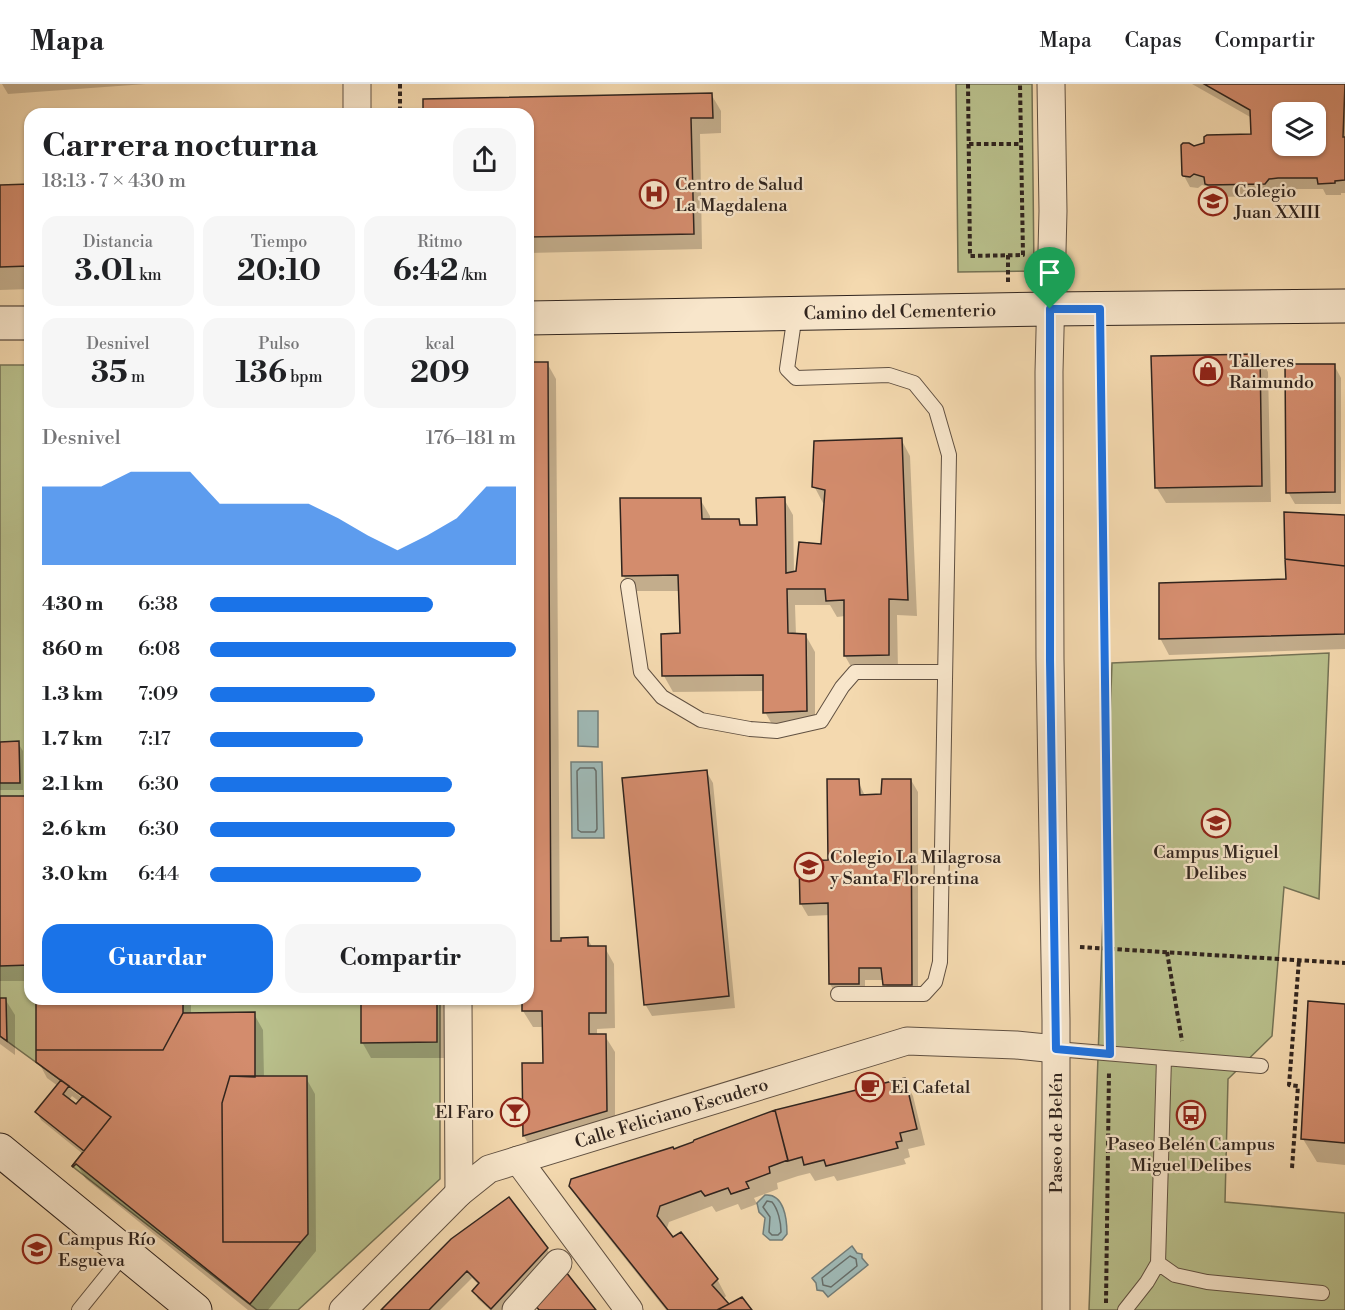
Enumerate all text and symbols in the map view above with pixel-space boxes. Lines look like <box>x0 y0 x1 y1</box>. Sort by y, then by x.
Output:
text: Mapa <box>30 24 104 59</box>
text: Mapa <box>1040 28 1092 54</box>
text: Capas <box>1125 28 1182 54</box>
text: Compartir <box>1215 28 1315 54</box>
map controls <box>1272 102 1326 156</box>
button: layers <box>1272 102 1326 156</box>
text: Carrera nocturna <box>42 126 318 167</box>
button: share <box>453 128 516 191</box>
text: 18:13 · 7 × 430 m <box>42 169 186 194</box>
place label: Centro de Salud La Magdalena <box>675 173 804 217</box>
hospital icon: Centro de Salud La Magdalena <box>638 178 670 210</box>
place label: Colegio Juan XXIII <box>1233 180 1320 224</box>
school or university icon: Colegio Juan XXIII <box>1197 185 1229 217</box>
text: Distancia <box>83 232 153 252</box>
text: Tiempo <box>251 232 307 252</box>
text: Ritmo <box>418 232 462 252</box>
pin <box>1024 247 1075 309</box>
text: 3.01 <box>74 252 136 290</box>
text: 20:10 <box>237 252 321 290</box>
text: 6:42 <box>393 252 459 290</box>
icon: arrive <box>1033 256 1066 289</box>
text: km <box>136 265 162 285</box>
text: /km <box>459 265 487 285</box>
street label: Camino del Cementerio <box>803 298 997 325</box>
text: Desnivel <box>87 334 149 354</box>
text: Pulso <box>259 334 299 354</box>
text: kcal <box>425 334 455 354</box>
place label: Talleres Raimundo <box>1229 350 1314 394</box>
text: 35 <box>91 354 128 392</box>
text: 136 <box>235 354 287 392</box>
text: 209 <box>410 354 470 392</box>
shop icon: Talleres Raimundo <box>1192 355 1224 387</box>
text: m <box>128 367 145 387</box>
text: bpm <box>287 367 323 387</box>
text: Desnivel <box>42 426 121 451</box>
text: 176–181 m <box>426 426 516 451</box>
text: 430 m <box>42 592 103 617</box>
text: 6:38 <box>138 592 178 617</box>
text: 860 m <box>42 637 103 662</box>
text: 6:08 <box>138 637 180 662</box>
text: 1.3 km <box>42 682 103 707</box>
text: 7:09 <box>138 682 178 707</box>
text: 1.7 km <box>42 727 103 752</box>
text: 7:17 <box>138 727 171 752</box>
text: 2.1 km <box>42 772 104 797</box>
text: 6:30 <box>138 772 179 797</box>
school or university icon: Campus Miguel Delibes <box>1200 807 1232 839</box>
text: 2.6 km <box>42 817 106 842</box>
text: 6:30 <box>138 817 179 842</box>
place label: Campus Miguel Delibes <box>1153 841 1279 885</box>
place label: Colegio La Milagrosa y Santa Florentina <box>829 846 1002 890</box>
school or university icon: Colegio La Milagrosa y Santa Florentina <box>793 851 825 883</box>
text: 3.0 km <box>42 862 108 887</box>
text: 6:44 <box>138 862 179 887</box>
button: Guardar <box>42 924 273 993</box>
button: Compartir <box>285 924 516 993</box>
cafe icon: El Cafetal <box>854 1071 886 1103</box>
street label: Paseo de Belén <box>1045 1072 1068 1194</box>
street label: Calle Feliciano Escudero <box>572 1073 771 1154</box>
place label: El Cafetal <box>891 1076 971 1099</box>
bar icon: El Faro <box>499 1096 531 1128</box>
bus stop icon: Paseo Belén Campus Miguel Delibes <box>1175 1099 1207 1131</box>
place label: El Faro <box>435 1101 494 1124</box>
place label: Paseo Belén Campus Miguel Delibes <box>1107 1133 1275 1177</box>
place label: Campus Río Esgueva <box>58 1228 156 1272</box>
school or university icon: Campus Río Esgueva <box>21 1233 53 1265</box>

